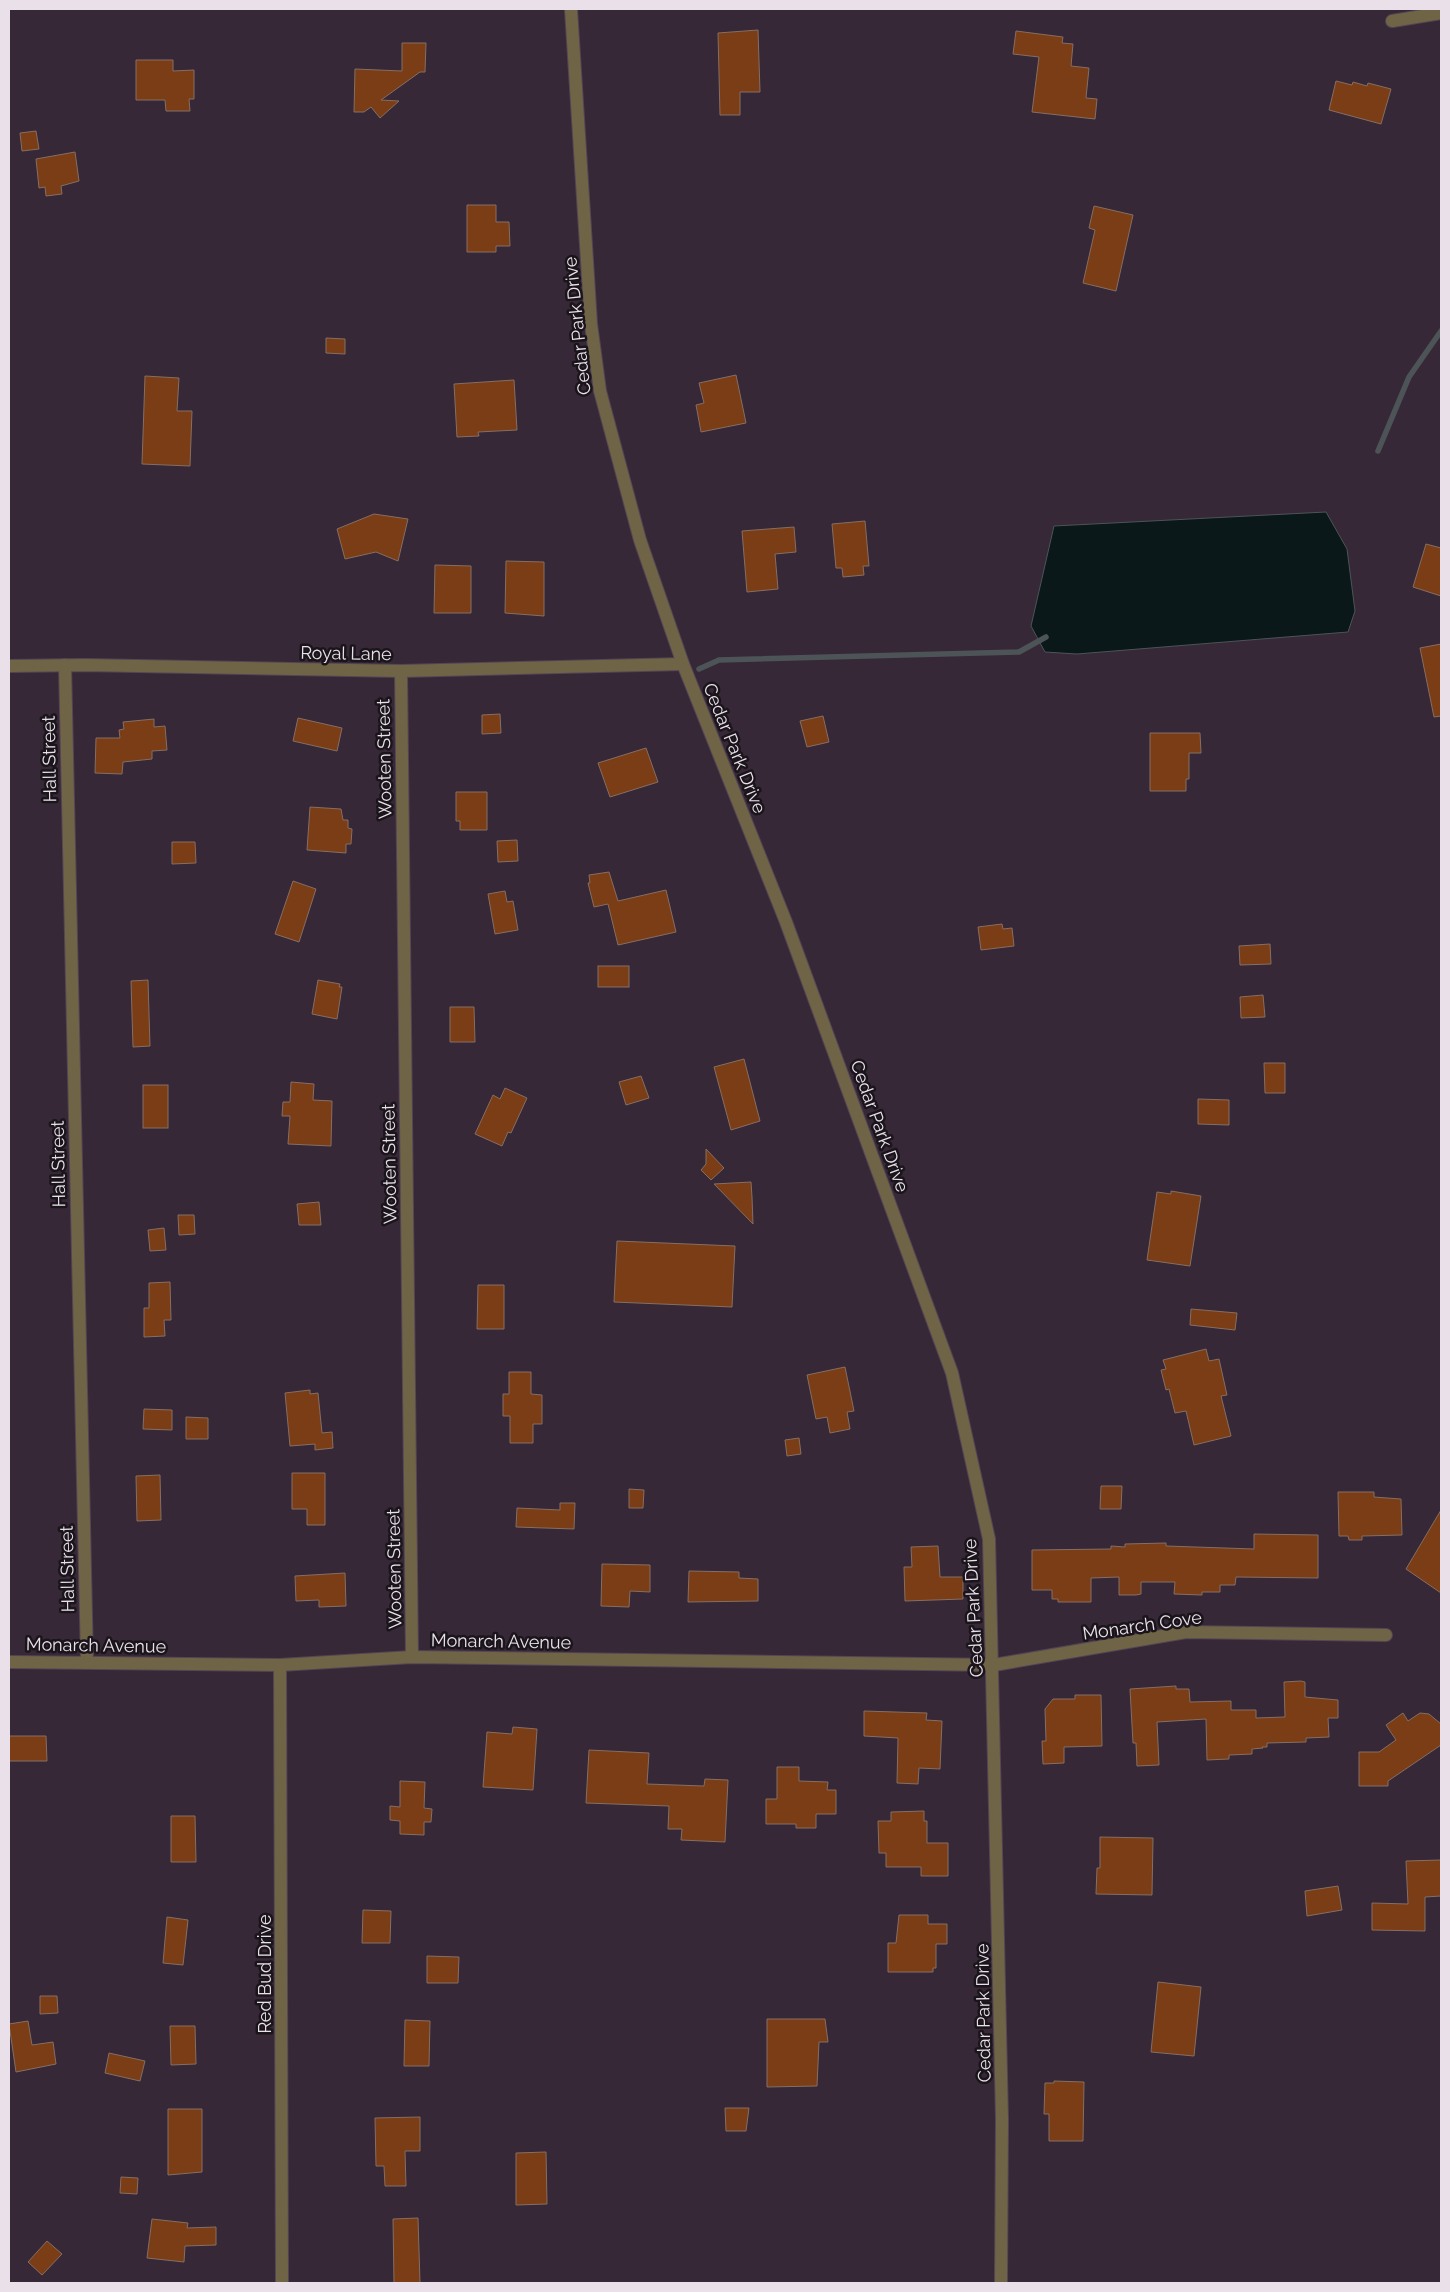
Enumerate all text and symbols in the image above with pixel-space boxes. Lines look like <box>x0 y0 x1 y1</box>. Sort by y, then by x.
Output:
street label: Cedar Park Drive <box>559 256 595 396</box>
street label: Royal Lane <box>300 642 392 664</box>
street label: Cedar Park Drive <box>699 680 771 817</box>
street label: Wooten Street <box>372 699 396 819</box>
street label: Hall Street <box>38 715 60 803</box>
street label: Cedar Park Drive <box>846 1057 914 1195</box>
street label: Wooten Street <box>377 1104 401 1224</box>
street label: Hall Street <box>47 1120 69 1208</box>
street label: Wooten Street <box>382 1509 406 1629</box>
street label: Hall Street <box>56 1525 78 1613</box>
street label: Cedar Park Drive <box>959 1538 987 1678</box>
street label: Monarch Cove <box>1081 1606 1203 1644</box>
street label: Monarch Avenue <box>431 1629 572 1653</box>
street label: Monarch Avenue <box>26 1633 167 1657</box>
street label: Red Bud Drive <box>254 1914 275 2034</box>
street label: Cedar Park Drive <box>971 1943 995 2083</box>

